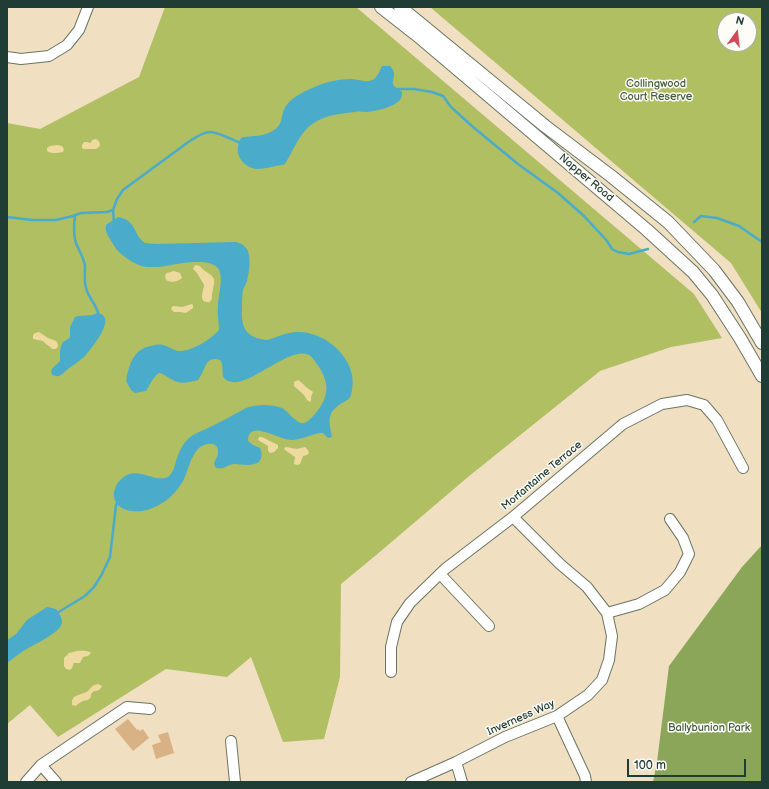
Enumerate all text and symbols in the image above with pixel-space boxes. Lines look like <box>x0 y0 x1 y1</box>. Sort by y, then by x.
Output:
north arrow <box>717 12 757 52</box>
text: N <box>734 14 746 28</box>
park label: Collingwood Court Reserve <box>620 77 692 103</box>
street label: Napper Road <box>556 151 616 205</box>
street label: Morfantaine Terrace <box>499 438 585 514</box>
street label: Inverness Way <box>485 697 557 739</box>
park label: Ballybunion Park <box>668 721 750 735</box>
scale bar <box>629 751 748 777</box>
text: 100 m <box>634 758 666 773</box>

